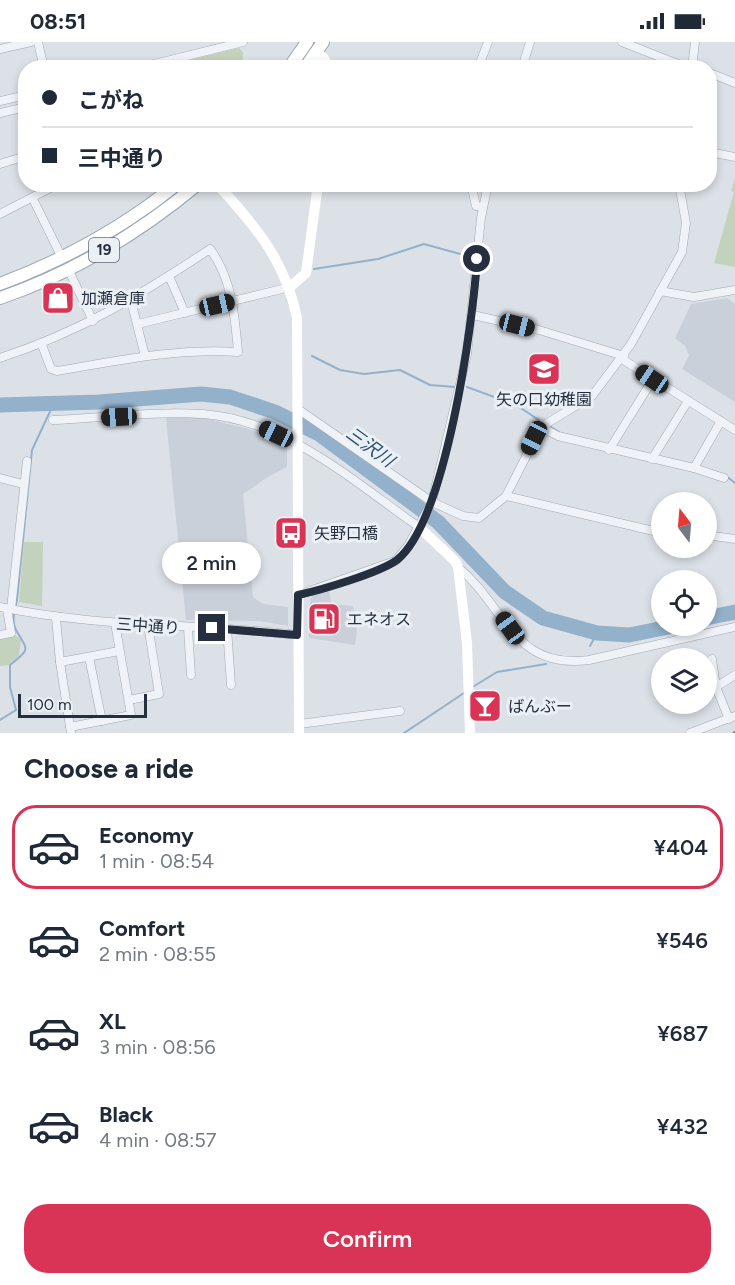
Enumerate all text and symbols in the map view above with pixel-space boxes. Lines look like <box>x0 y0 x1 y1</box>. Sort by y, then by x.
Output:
text: 08:51 <box>30 8 86 35</box>
text: こがね <box>78 87 144 114</box>
text: 三中通り <box>78 145 166 172</box>
road number: 19 <box>89 238 119 262</box>
route start <box>463 245 490 272</box>
shop icon: 加瀬倉庫 <box>40 280 76 316</box>
place label: 加瀬倉庫 <box>81 289 145 308</box>
car <box>197 292 237 318</box>
car <box>497 312 537 338</box>
school or university icon: 矢の口幼稚園 <box>526 351 562 387</box>
car <box>632 361 672 397</box>
place label: 矢の口幼稚園 <box>496 390 592 409</box>
car <box>101 407 137 427</box>
car <box>256 418 296 450</box>
car <box>518 418 550 458</box>
water label: 三沢川 <box>342 422 400 473</box>
north arrow <box>651 492 717 558</box>
map controls <box>651 492 717 714</box>
bus stop icon: 矢野口橋 <box>273 515 309 551</box>
place label: 矢野口橋 <box>314 524 378 543</box>
callout: 2 min <box>162 541 262 583</box>
text: 2 min <box>187 551 236 575</box>
button: locate <box>651 570 717 636</box>
fuel station icon: エネオス <box>306 601 342 637</box>
car <box>492 608 528 648</box>
place label: エネオス <box>347 610 411 629</box>
street label: 三中通り <box>115 614 181 638</box>
route end <box>198 614 225 641</box>
button: layers <box>651 648 717 714</box>
bar icon: ばんぶー <box>467 688 503 724</box>
scale bar <box>18 691 147 718</box>
text: 100 m <box>27 695 72 714</box>
place label: ばんぶー <box>508 697 572 716</box>
text: Choose a ride <box>24 752 193 785</box>
icon: car <box>27 820 81 874</box>
text: Economy <box>99 822 194 849</box>
text: ¥404 <box>654 834 708 861</box>
text: 1 min · 08:54 <box>99 849 214 873</box>
icon: car <box>27 913 81 967</box>
text: Comfort <box>99 915 185 942</box>
text: ¥546 <box>656 927 708 954</box>
text: 2 min · 08:55 <box>99 942 216 966</box>
icon: car <box>27 1006 81 1060</box>
text: XL <box>99 1008 126 1035</box>
text: ¥687 <box>657 1020 708 1047</box>
text: 3 min · 08:56 <box>99 1035 216 1059</box>
icon: car <box>27 1099 81 1153</box>
text: Black <box>99 1101 153 1128</box>
text: ¥432 <box>657 1113 708 1140</box>
text: 4 min · 08:57 <box>99 1128 217 1152</box>
button: Confirm <box>24 1204 711 1273</box>

